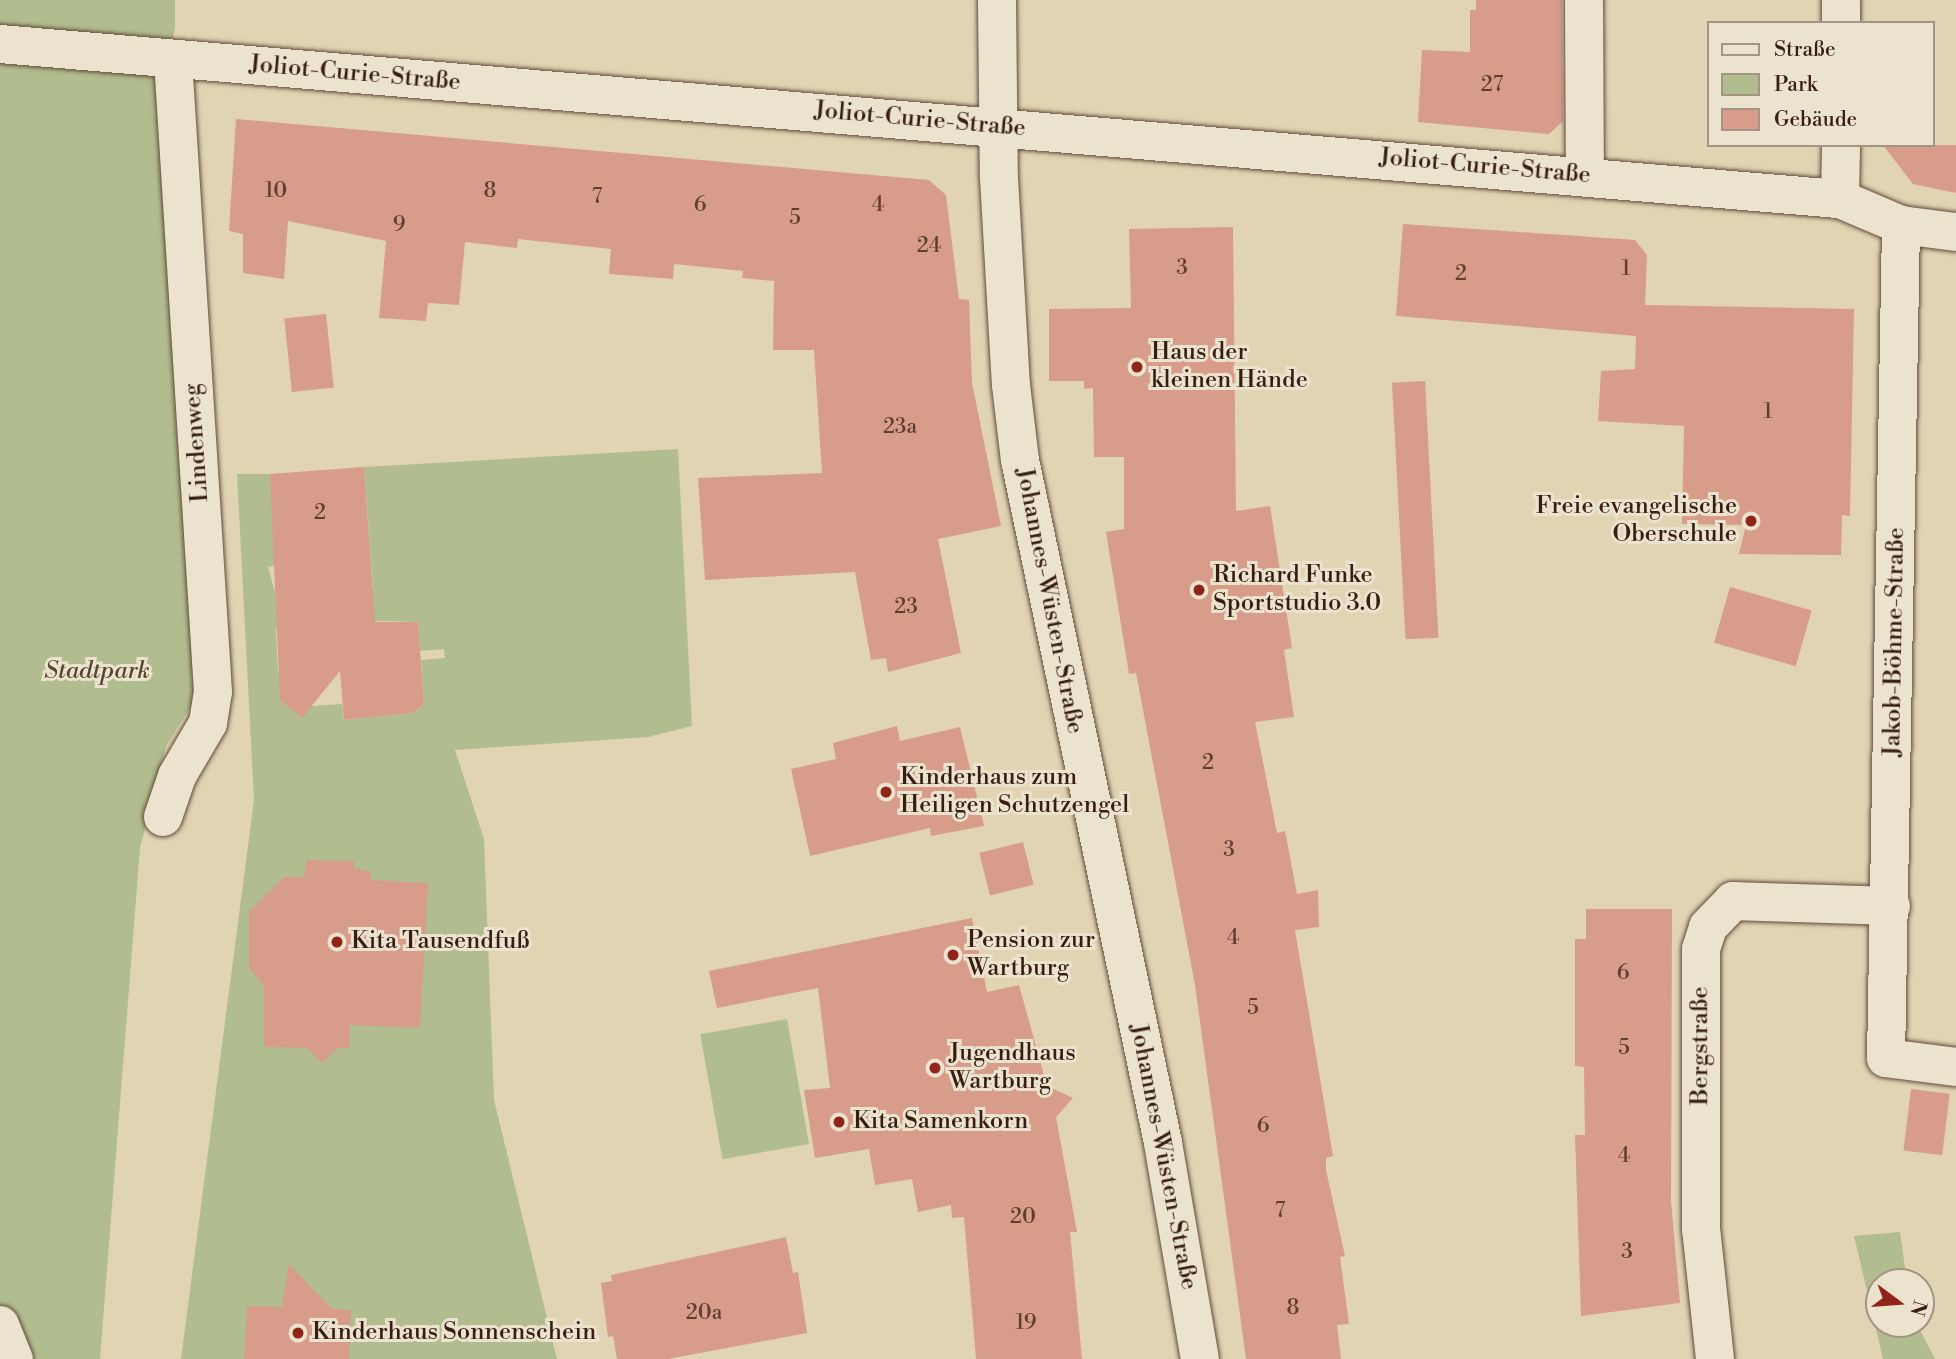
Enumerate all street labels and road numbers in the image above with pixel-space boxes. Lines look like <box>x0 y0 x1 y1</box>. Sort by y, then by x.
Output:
street label: Joliot-Curie-Straße <box>248 50 462 98</box>
street label: Joliot-Curie-Straße <box>813 96 1027 144</box>
street label: Joliot-Curie-Straße <box>1378 143 1592 191</box>
street label: Lindenweg <box>178 383 216 503</box>
street label: Johannes-Wüsten-Straße <box>1009 466 1089 736</box>
street label: Jakob-Böhme-Straße <box>1879 527 1911 757</box>
street label: Bergstraße <box>1687 987 1715 1105</box>
street label: Johannes-Wüsten-Straße <box>1123 1022 1203 1292</box>

